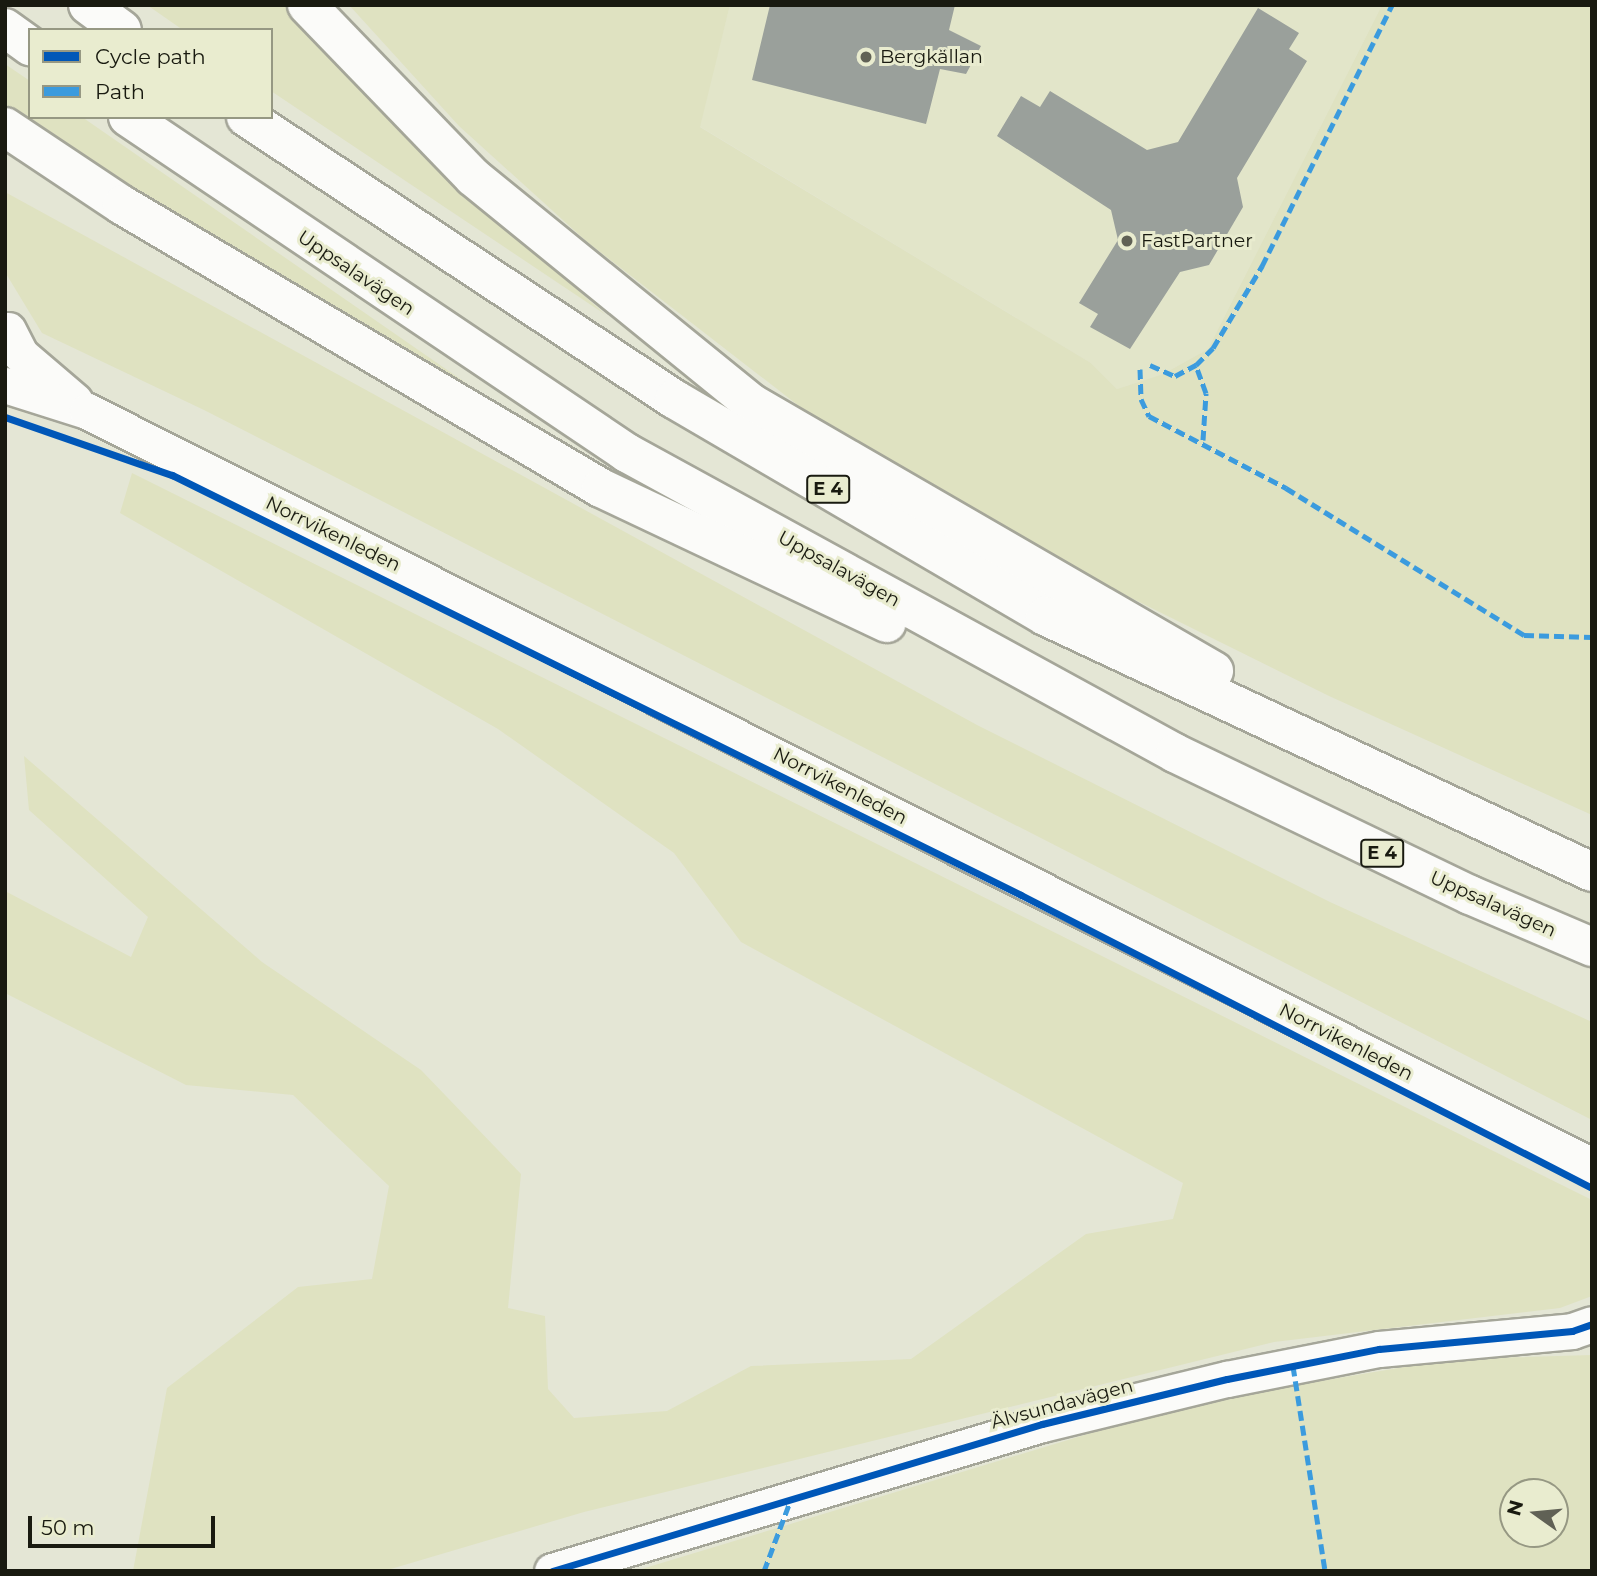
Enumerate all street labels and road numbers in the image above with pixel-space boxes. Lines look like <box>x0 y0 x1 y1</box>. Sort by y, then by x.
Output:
street label: Uppsalavägen <box>293 226 419 320</box>
road number: E 4 <box>805 475 851 504</box>
street label: Norrvikenleden <box>262 491 404 577</box>
street label: Uppsalavägen <box>774 526 904 612</box>
street label: Norrvikenleden <box>769 742 911 830</box>
road number: E 4 <box>1359 838 1405 868</box>
street label: Uppsalavägen <box>1426 866 1560 942</box>
street label: Norrvikenleden <box>1275 998 1417 1086</box>
street label: Älvsundavägen <box>988 1374 1136 1434</box>

